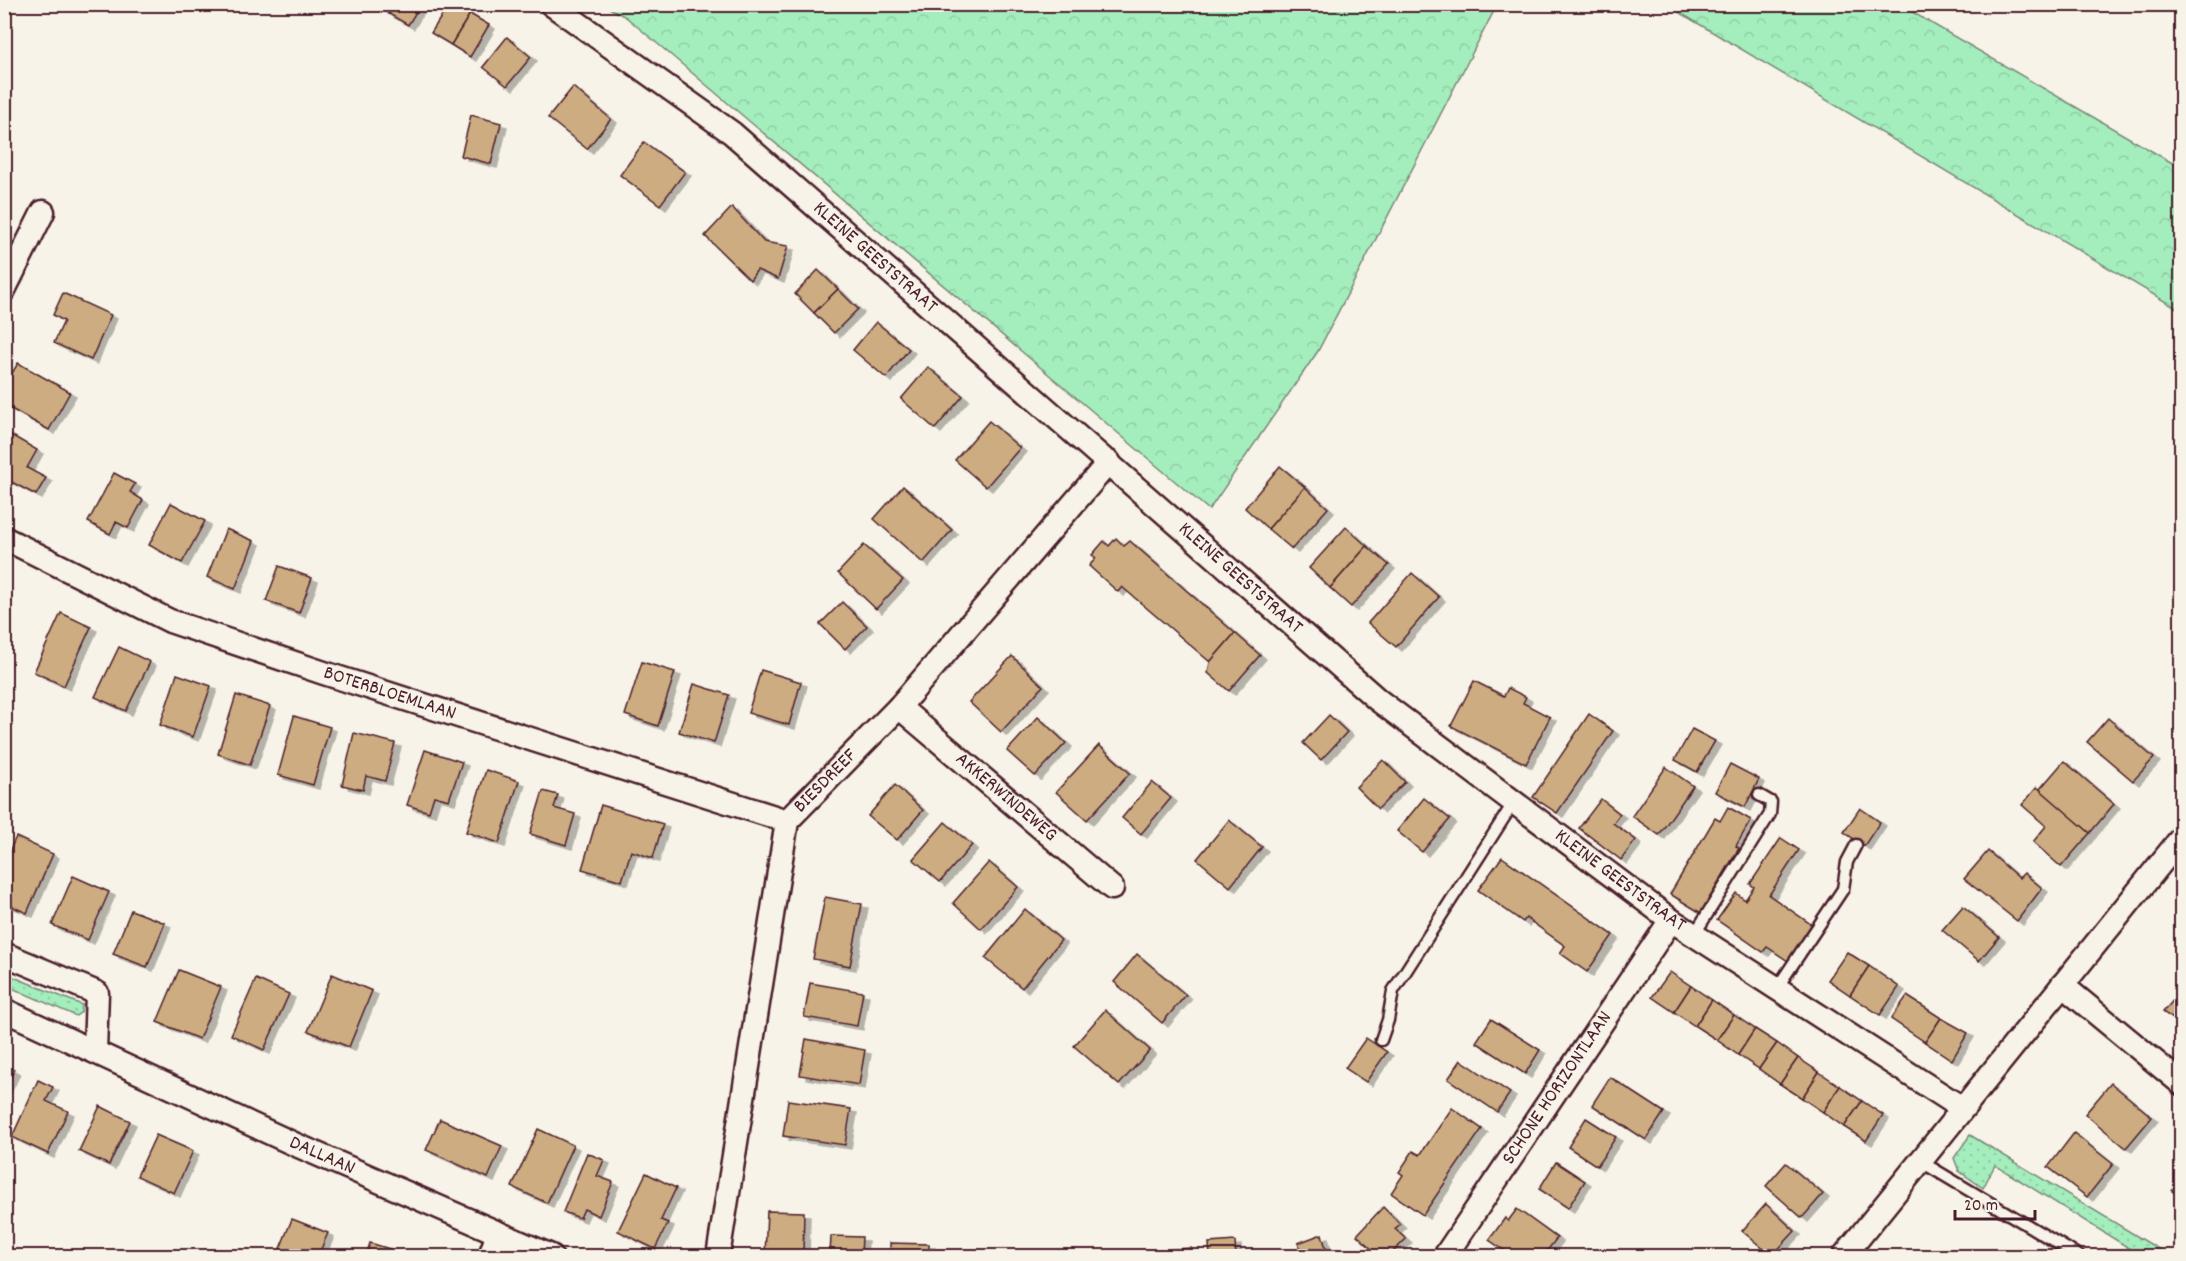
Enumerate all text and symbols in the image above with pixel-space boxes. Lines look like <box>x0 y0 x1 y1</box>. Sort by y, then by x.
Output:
street label: KLEINE GEESTSTRAAT <box>806 196 943 321</box>
street label: KLEINE GEESTSTRAAT <box>1171 516 1308 641</box>
street label: BOTERBLOEMLAAN <box>320 660 459 728</box>
street label: BIESDREEF <box>788 743 864 820</box>
street label: AKKERWINDEWEG <box>949 746 1063 849</box>
street label: KLEINE GEESTSTRAAT <box>1548 823 1691 940</box>
street label: SCHONE HORIZONTLAAN <box>1496 1006 1620 1171</box>
street label: DALLAAN <box>285 1130 359 1183</box>
scale bar <box>1955 1183 2034 1221</box>
text: 20 m <box>1964 1194 1998 1219</box>

